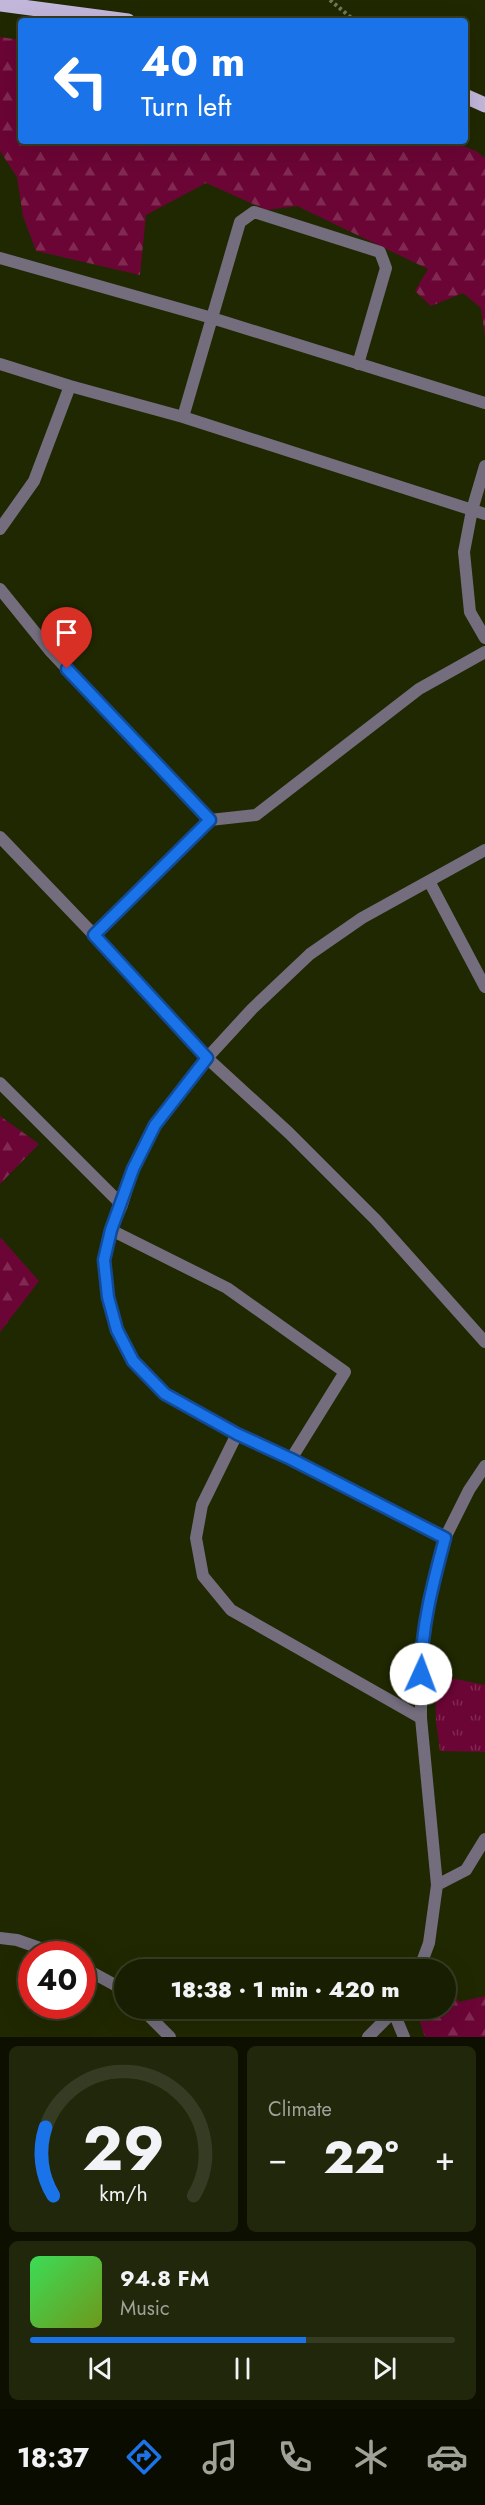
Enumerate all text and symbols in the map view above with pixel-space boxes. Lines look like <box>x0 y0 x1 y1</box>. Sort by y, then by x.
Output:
text: 40 m <box>141 31 245 92</box>
icon: left <box>42 42 120 120</box>
text: Turn left <box>141 87 231 126</box>
pin <box>41 607 92 669</box>
icon: arrive <box>50 616 83 649</box>
position arrow <box>389 1642 453 1706</box>
speed limit sign: 40 <box>18 1941 96 2019</box>
text: 18:38 · 1 min · 420 m <box>170 1973 400 2005</box>
text: Climate <box>268 2095 332 2124</box>
text: 29 <box>82 2103 165 2193</box>
text: 22° <box>324 2125 399 2190</box>
text: − <box>268 2135 287 2182</box>
text: + <box>435 2135 455 2182</box>
text: km/h <box>99 2178 148 2209</box>
text: 94.8 FM <box>120 2262 209 2294</box>
text: Music <box>120 2294 170 2323</box>
icon: previous <box>84 2352 117 2385</box>
icon: pause <box>226 2352 259 2385</box>
icon: next <box>368 2352 401 2385</box>
icon: directions <box>123 2436 165 2478</box>
icon: music <box>199 2436 241 2478</box>
icon: phone <box>274 2436 316 2478</box>
icon: climate <box>350 2436 392 2478</box>
icon: car <box>426 2436 468 2478</box>
text: 18:37 <box>17 2438 89 2477</box>

